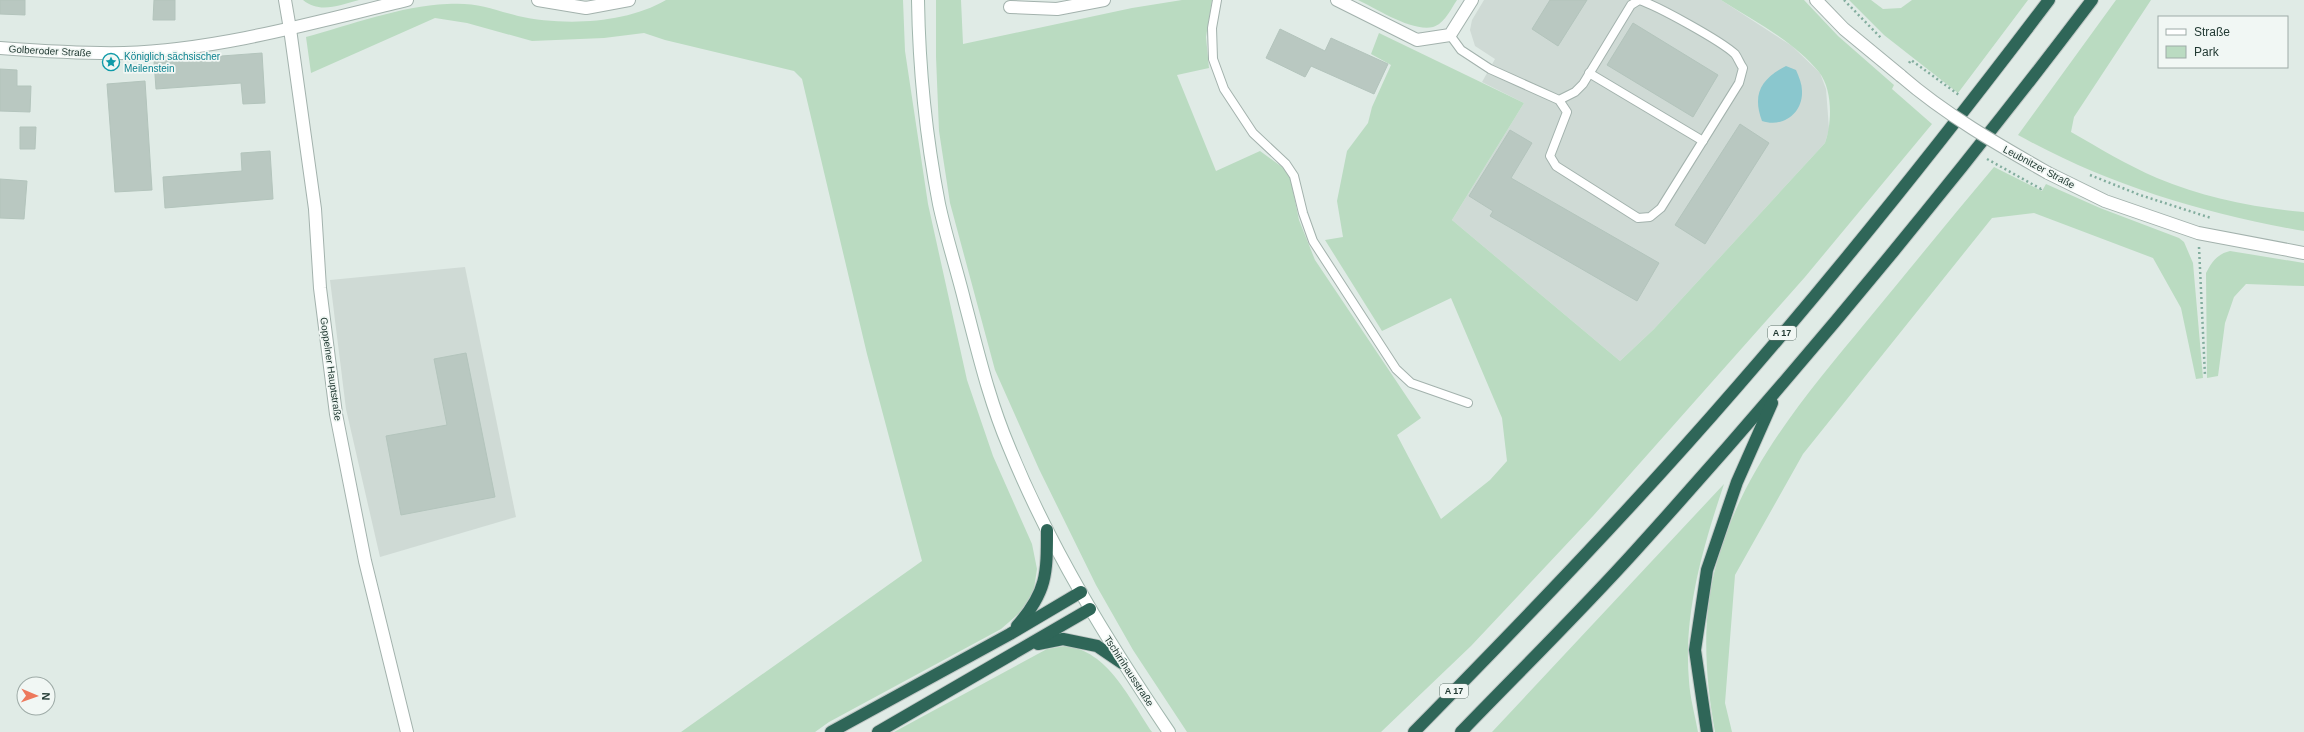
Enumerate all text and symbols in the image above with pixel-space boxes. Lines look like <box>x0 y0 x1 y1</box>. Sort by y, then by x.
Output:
legend <box>2158 16 2288 68</box>
text: Straße <box>2194 25 2230 39</box>
street label: Golberoder Straße <box>8 43 92 59</box>
text: Park <box>2194 45 2220 59</box>
place label: Königlich sächsischer Meilenstein <box>124 51 221 74</box>
place icon: Königlich sächsischer Meilenstein <box>101 52 121 72</box>
street label: Leubnitzer Straße <box>2001 143 2077 191</box>
street label: Goppelner Hauptstraße <box>318 316 344 422</box>
road number: A 17 <box>1768 326 1796 340</box>
street label: Tschirnhausstraße <box>1102 634 1156 709</box>
north arrow <box>16 676 56 716</box>
road number: A 17 <box>1440 684 1468 698</box>
text: N <box>40 692 52 701</box>

